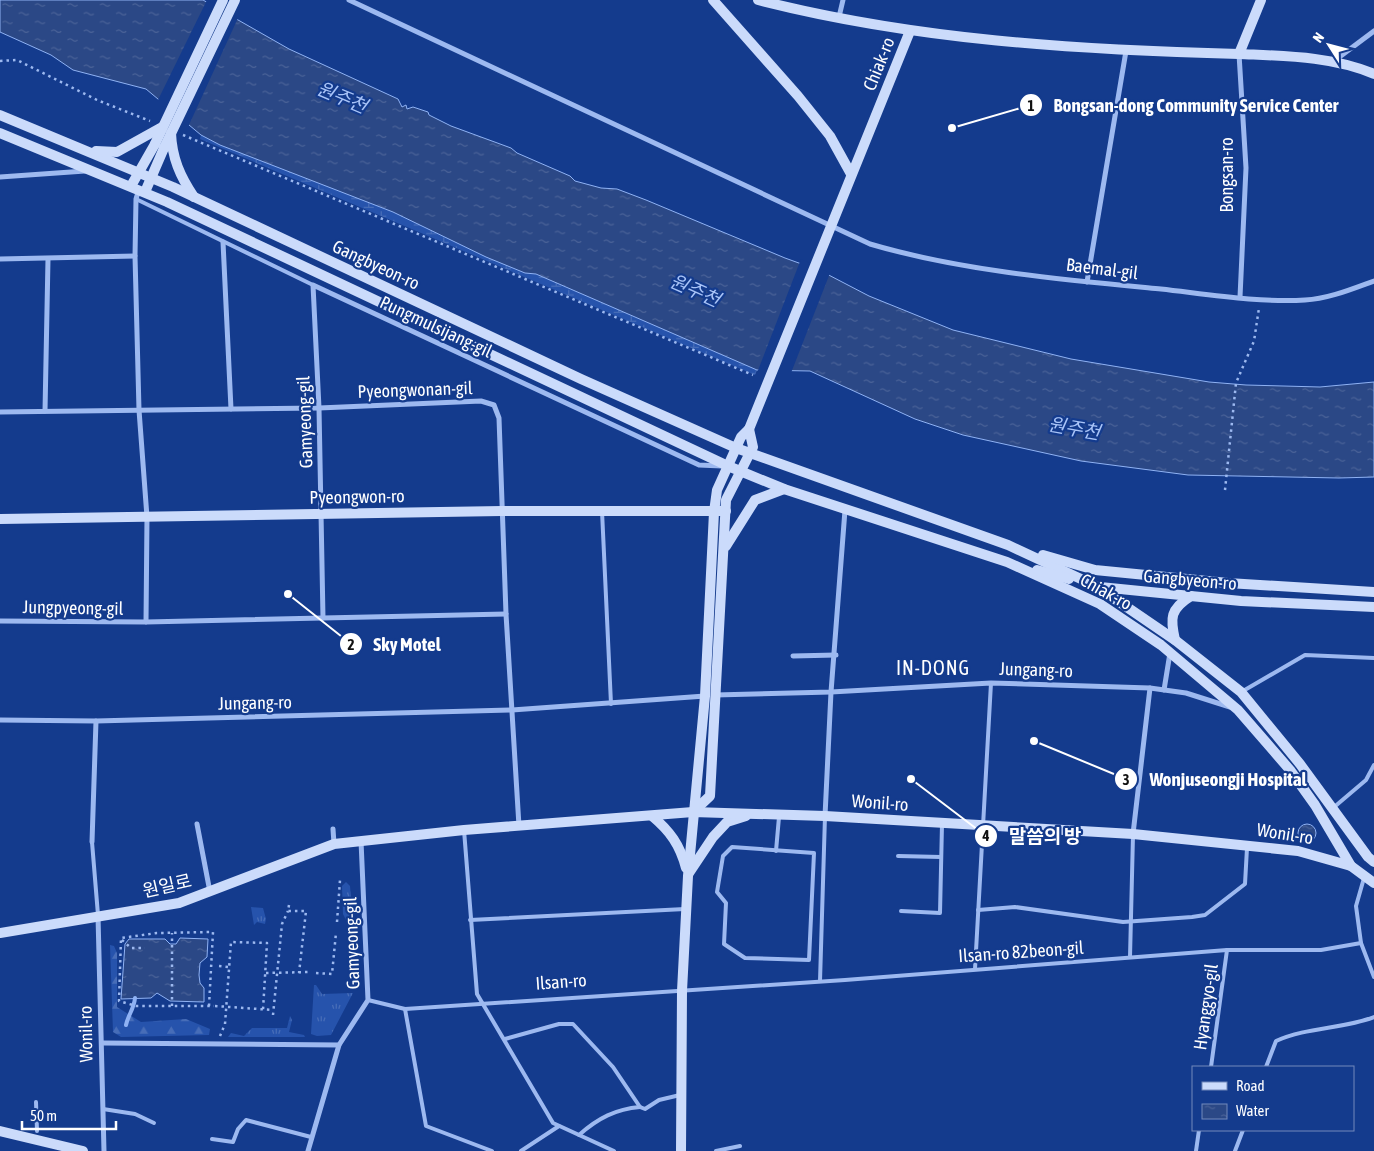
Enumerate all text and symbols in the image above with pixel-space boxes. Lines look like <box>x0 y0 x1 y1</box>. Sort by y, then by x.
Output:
north arrow <box>1304 20 1354 70</box>
text: N <box>1310 29 1327 45</box>
street label: Chiak-ro <box>858 34 899 93</box>
water label: 원주천 <box>314 77 372 118</box>
callout: Bongsan-dong Community Service Center <box>1019 88 1349 122</box>
text: Bongsan-dong Community Service Center <box>1054 94 1339 116</box>
text: 1 <box>1027 97 1035 114</box>
street label: Bongsan-ro <box>1216 137 1237 213</box>
street label: Gangbyeon-ro <box>329 235 423 294</box>
street label: Baemal-gil <box>1065 254 1139 283</box>
water label: 원주천 <box>667 269 725 311</box>
street label: Pungmulsijang-gil <box>377 291 496 362</box>
street label: Gamyeong-gil <box>292 375 317 468</box>
street label: Pyeongwonan-gil <box>357 377 473 402</box>
water label: 원주천 <box>1046 413 1103 444</box>
street label: Pyeongwon-ro <box>309 485 405 508</box>
street label: Gangbyeon-ro <box>1143 565 1238 594</box>
street label: Chiak-ro <box>1077 569 1136 614</box>
street label: Jungpyeong-gil <box>22 596 124 619</box>
callout: Sky Motel <box>338 627 451 661</box>
text: Sky Motel <box>373 633 442 655</box>
text: 2 <box>347 636 355 653</box>
district label: IN-DONG <box>896 656 970 679</box>
street label: Jungang-ro <box>999 658 1073 681</box>
street label: Jungang-ro <box>218 691 292 714</box>
callout: Wonjuseongji Hospital <box>1114 762 1316 796</box>
text: Wonjuseongji Hospital <box>1148 768 1308 790</box>
text: 3 <box>1122 771 1130 788</box>
street label: Wonil-ro <box>851 790 909 815</box>
callout: 말씀의 방 <box>974 819 1091 853</box>
street label: Wonil-ro <box>1255 819 1315 848</box>
text: 말씀의 방 <box>1009 825 1082 847</box>
text: 4 <box>981 827 990 844</box>
street label: 원일로 <box>140 870 193 901</box>
street label: Gamyeong-gil <box>339 896 364 989</box>
street label: Ilsan-ro 82beon-gil <box>958 937 1084 966</box>
street label: Hyanggyo-gil <box>1189 962 1222 1051</box>
street label: Ilsan-ro <box>535 969 587 994</box>
street label: Wonil-ro <box>75 1005 96 1063</box>
legend <box>1192 1066 1354 1131</box>
text: Road <box>1236 1077 1265 1094</box>
scale bar <box>22 1098 116 1130</box>
text: Water <box>1236 1102 1269 1119</box>
text: 50 m <box>30 1107 57 1124</box>

